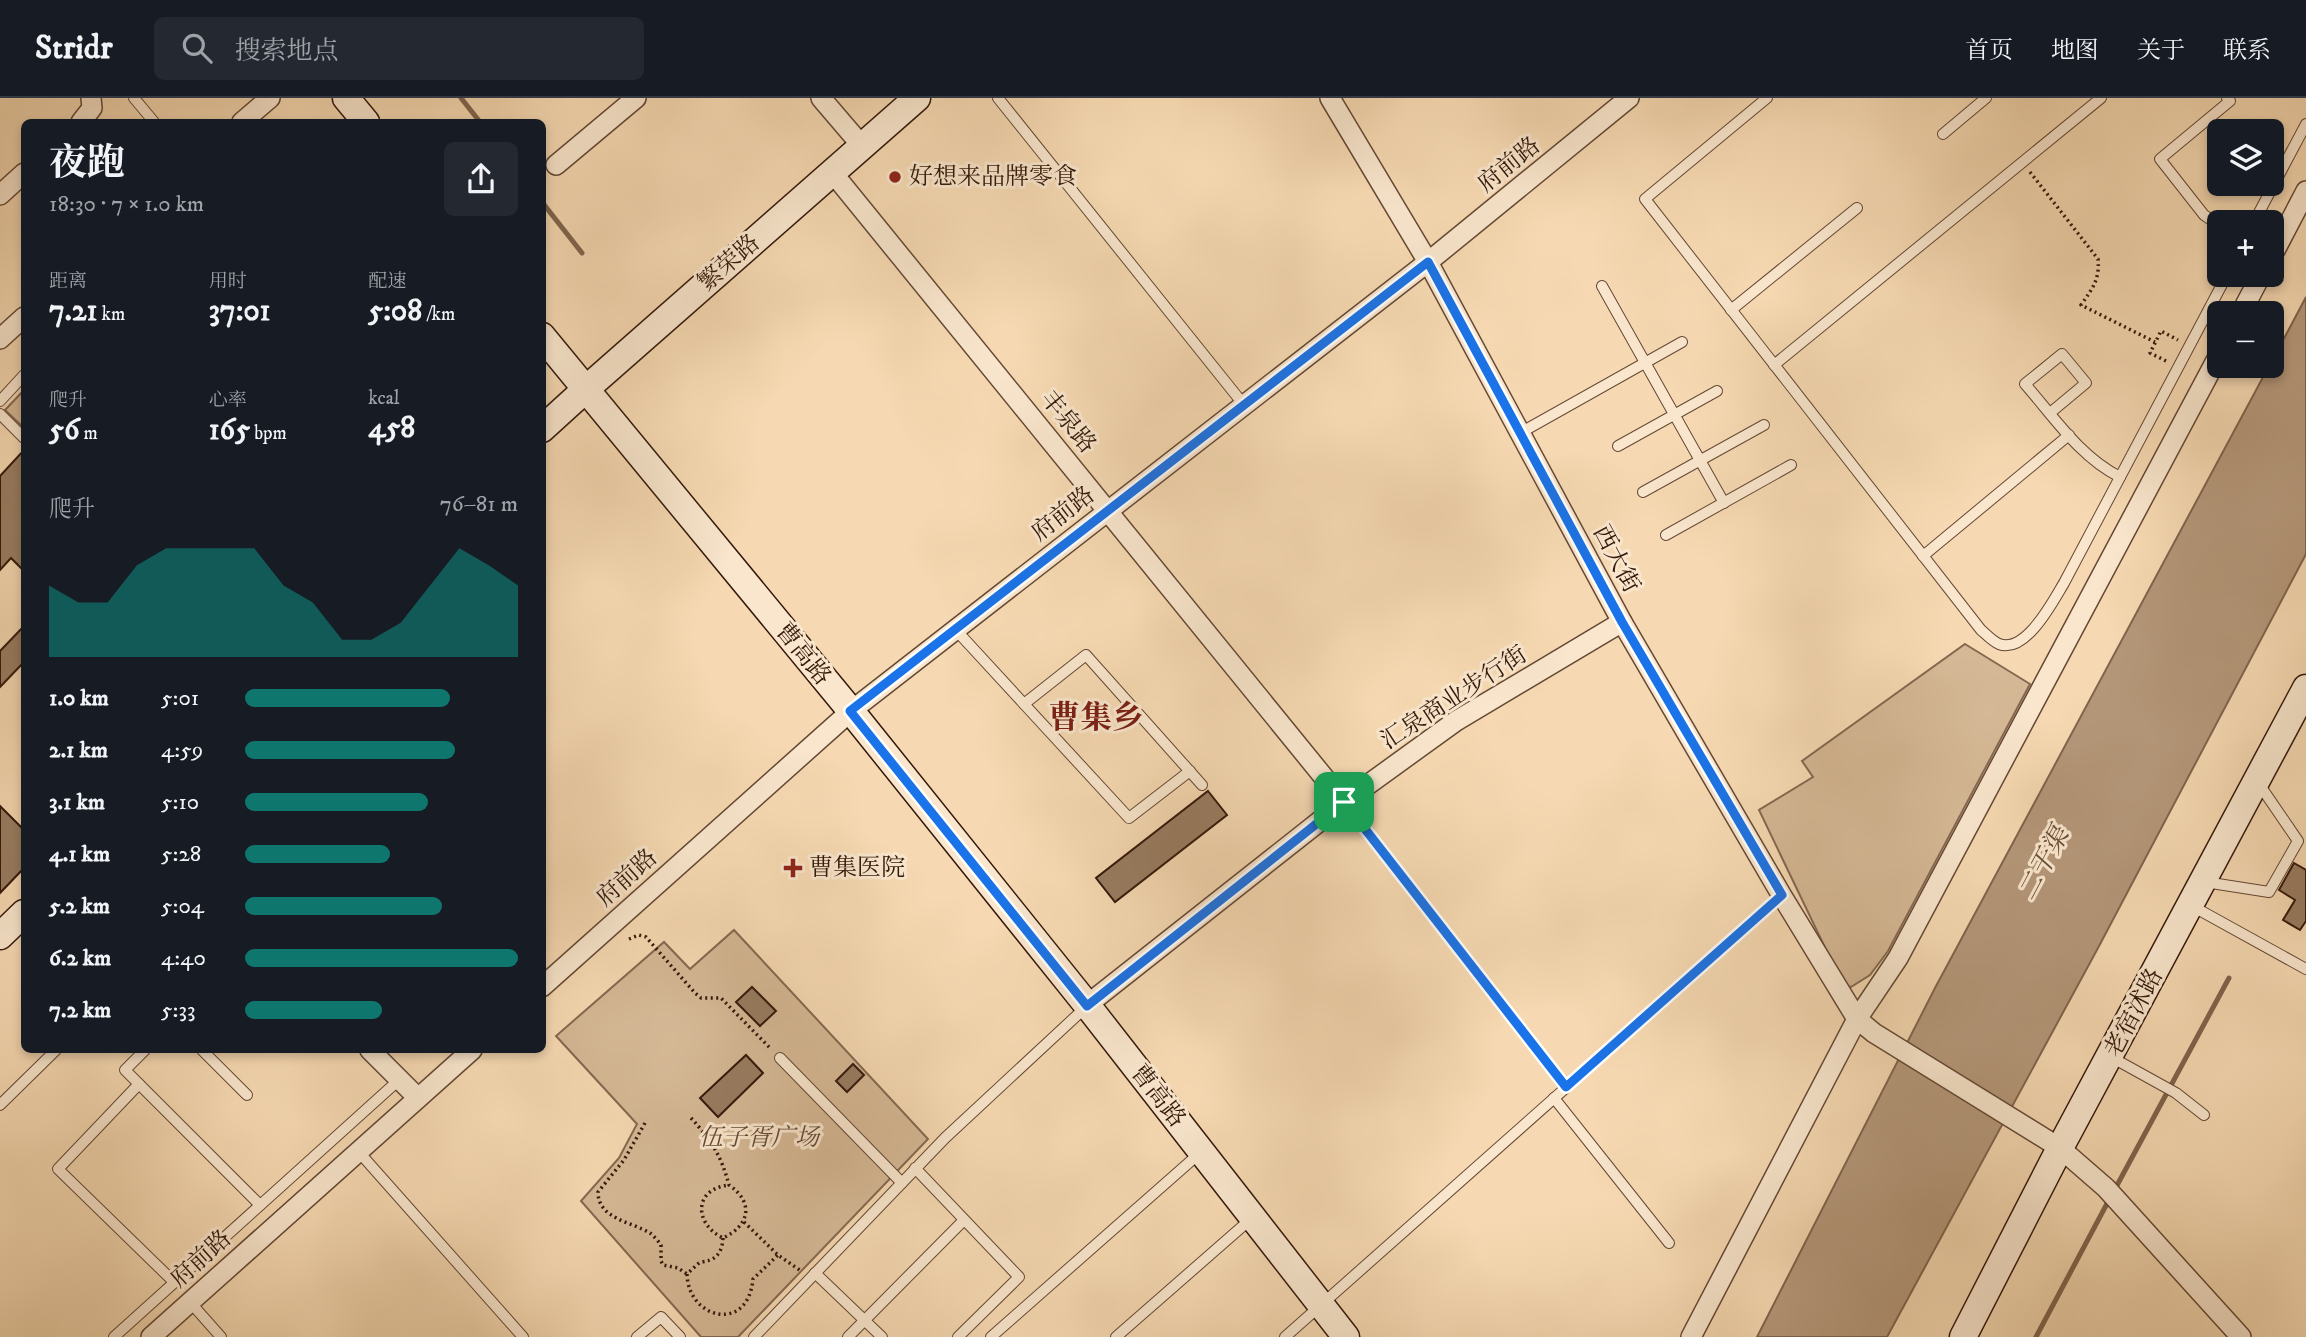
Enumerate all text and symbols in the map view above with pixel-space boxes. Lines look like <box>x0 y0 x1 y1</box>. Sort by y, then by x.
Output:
search box <box>154 17 644 80</box>
text: Stridr <box>35 28 112 69</box>
icon: search <box>178 29 216 67</box>
text: 搜索地点 <box>234 35 338 68</box>
text: 首页 <box>1965 36 2013 66</box>
text: 地图 <box>2051 36 2099 66</box>
text: 关于 <box>2137 36 2185 66</box>
text: 联系 <box>2223 36 2271 66</box>
map controls <box>2207 119 2284 378</box>
button: layers <box>2207 119 2284 196</box>
street label: 府前路 <box>1472 131 1546 199</box>
text: 夜跑 <box>49 140 125 188</box>
button: share <box>444 142 518 216</box>
place label: 好想来品牌零食 <box>909 162 1077 192</box>
marker: 好想来品牌零食 <box>887 169 903 185</box>
text: 18:30 · 7 × 1.0 km <box>49 190 204 219</box>
button: + <box>2207 210 2284 287</box>
street label: 繁荣路 <box>692 228 766 298</box>
text: 距离 <box>49 270 87 293</box>
text: 用时 <box>209 270 247 293</box>
text: 配速 <box>368 270 406 293</box>
text: 7.21 <box>49 293 98 330</box>
text: 37:01 <box>209 293 271 330</box>
text: 5:08 <box>368 293 422 330</box>
button: − <box>2207 301 2284 378</box>
text: km <box>98 303 125 326</box>
text: /km <box>422 303 455 326</box>
street label: 丰泉路 <box>1034 385 1102 459</box>
text: kcal <box>368 387 400 410</box>
text: 爬升 <box>49 389 87 412</box>
text: 心率 <box>209 389 247 412</box>
text: 458 <box>368 410 415 447</box>
text: 56 <box>49 412 80 449</box>
text: 165 <box>209 412 250 449</box>
text: m <box>80 422 98 445</box>
text: bpm <box>250 422 287 445</box>
street label: 府前路 <box>1025 480 1101 548</box>
text: 76–81 m <box>440 490 518 519</box>
text: 爬升 <box>49 495 95 524</box>
street label: 西大街 <box>1586 520 1646 598</box>
street label: 曹高路 <box>769 617 837 691</box>
street label: 汇泉商业步行街 <box>1375 640 1533 756</box>
text: 1.0 km <box>49 684 109 713</box>
text: 5:01 <box>161 684 199 713</box>
district label: 曹集乡 <box>1048 699 1144 739</box>
text: 2.1 km <box>49 736 108 765</box>
text: 4:59 <box>161 736 203 765</box>
pin <box>1314 772 1374 832</box>
icon: arrive <box>1325 783 1363 821</box>
text: 3.1 km <box>49 788 105 817</box>
text: 5:10 <box>161 788 199 817</box>
water label: 二干渠 <box>2011 819 2078 906</box>
text: 4.1 km <box>49 840 110 869</box>
text: 5:28 <box>161 840 201 869</box>
street label: 府前路 <box>590 843 664 913</box>
place label: 曹集医院 <box>809 853 905 883</box>
marker: 曹集医院 <box>783 858 803 878</box>
text: 5.2 km <box>49 892 110 921</box>
text: 5:04 <box>161 892 204 921</box>
text: 6.2 km <box>49 944 111 973</box>
text: 4:40 <box>161 944 206 973</box>
street label: 老宿沭路 <box>2098 964 2170 1062</box>
text: 7.2 km <box>49 996 111 1025</box>
text: 5:33 <box>161 996 196 1025</box>
street label: 曹高路 <box>1124 1058 1192 1134</box>
park label: 伍子胥广场 <box>699 1123 821 1153</box>
street label: 府前路 <box>164 1224 238 1294</box>

